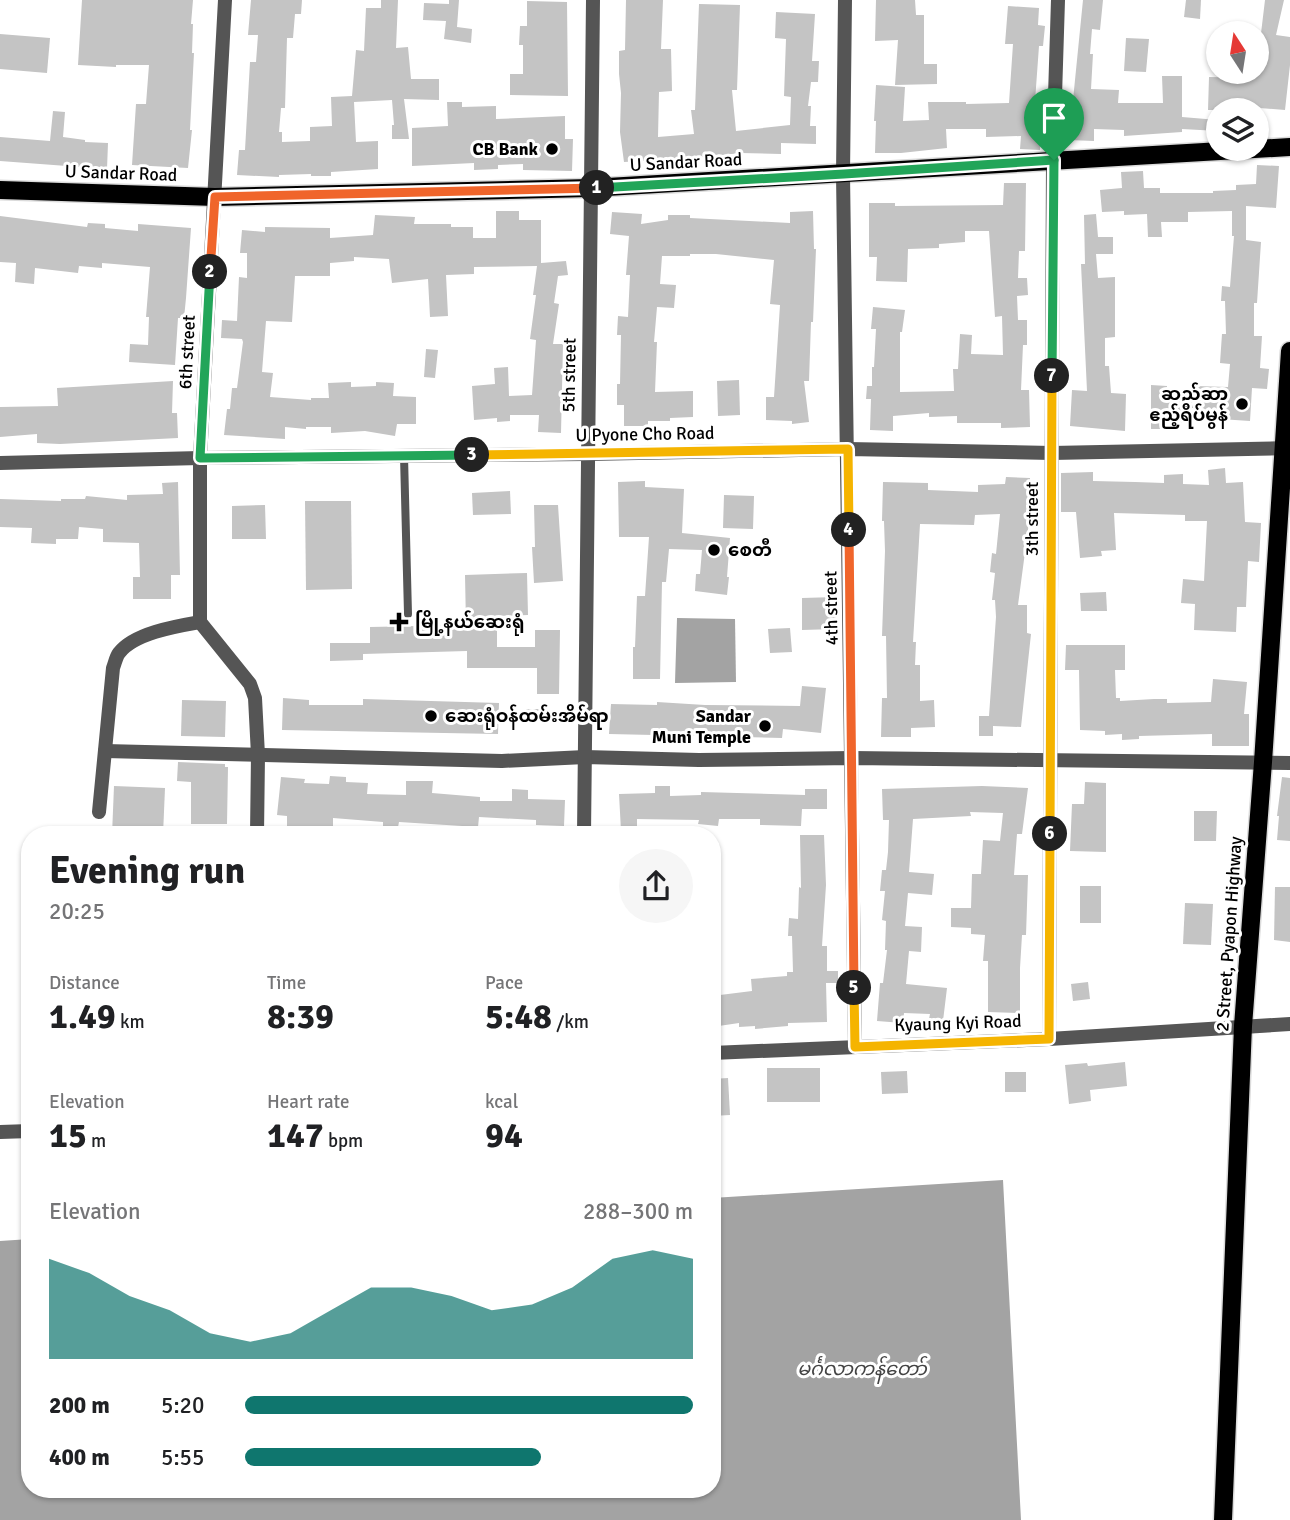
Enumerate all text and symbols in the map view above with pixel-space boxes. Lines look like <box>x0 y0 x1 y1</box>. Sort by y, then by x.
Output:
north arrow <box>1206 21 1269 84</box>
map controls <box>1206 21 1269 161</box>
pin <box>1024 88 1084 160</box>
button: layers <box>1206 98 1269 161</box>
icon: arrive <box>1035 99 1073 137</box>
place label: CB Bank <box>472 138 539 160</box>
marker: CB Bank <box>544 141 560 157</box>
street label: U Sandar Road <box>629 148 743 176</box>
street label: U Sandar Road <box>64 160 178 186</box>
pin: 1 <box>580 170 614 206</box>
text: 1 <box>591 175 602 199</box>
pin: 2 <box>192 254 228 290</box>
text: 2 <box>204 259 215 283</box>
street label: 6th street <box>174 314 200 390</box>
street label: 5th street <box>557 338 581 412</box>
pin: 7 <box>1034 358 1070 394</box>
text: 7 <box>1046 363 1057 387</box>
place label: ဆည်ဆာ ဧည့်ရိပ်မွန် <box>1149 382 1228 429</box>
marker: ဆည်ဆာ ဧည့်ရိပ်မွန် <box>1234 396 1250 412</box>
street label: U Pyone Cho Road <box>575 422 715 446</box>
pin: 3 <box>454 438 490 472</box>
text: 3 <box>466 442 477 466</box>
street label: 3th street <box>1021 482 1043 556</box>
pin: 4 <box>832 512 866 548</box>
text: 4 <box>843 517 854 541</box>
place label: စေတီ <box>728 538 772 561</box>
marker: စေတီ <box>706 542 722 558</box>
street label: 4th street <box>819 571 843 645</box>
place label: မြို့နယ်ဆေးရုံ <box>415 610 525 636</box>
marker: မြို့နယ်ဆေးရုံ <box>389 612 409 632</box>
place label: ဆေးရုံဝန်ထမ်းအိမ်ရာ <box>445 704 609 730</box>
place label: Sandar Muni Temple <box>652 705 752 748</box>
marker: ဆေးရုံဝန်ထမ်းအိမ်ရာ <box>423 708 439 724</box>
marker: Sandar Muni Temple <box>757 718 773 734</box>
pin: 6 <box>1032 816 1068 852</box>
text: 6 <box>1044 821 1055 845</box>
street label: 2 Street, Pyapon Highway <box>1211 835 1247 1032</box>
text: Evening run <box>49 847 245 894</box>
button: share <box>619 849 693 923</box>
text: 20:25 <box>49 897 105 926</box>
pin: 5 <box>836 970 872 1006</box>
text: Distance <box>49 971 120 995</box>
text: Time <box>267 971 306 995</box>
text: Pace <box>485 971 523 995</box>
text: 5 <box>848 975 859 999</box>
text: 1.49 <box>49 995 116 1038</box>
text: 8:39 <box>267 995 334 1038</box>
text: 5:48 <box>485 995 552 1038</box>
text: km <box>116 1010 145 1034</box>
text: /km <box>552 1010 589 1034</box>
street label: Kyaung Kyi Road <box>894 1010 1022 1036</box>
text: Elevation <box>49 1090 125 1114</box>
text: Heart rate <box>267 1090 349 1114</box>
text: kcal <box>485 1090 518 1114</box>
text: 15 <box>49 1114 87 1157</box>
text: 147 <box>267 1114 324 1157</box>
text: 94 <box>485 1114 523 1157</box>
text: m <box>87 1129 106 1153</box>
text: bpm <box>324 1129 363 1153</box>
text: Elevation <box>49 1197 141 1226</box>
text: 288–300 m <box>583 1197 693 1226</box>
water label: မင်္ဂလာကန်တော် <box>797 1355 928 1384</box>
text: 200 m <box>49 1391 110 1420</box>
text: 5:20 <box>161 1391 204 1420</box>
text: 400 m <box>49 1443 110 1472</box>
text: 5:55 <box>161 1443 204 1472</box>

